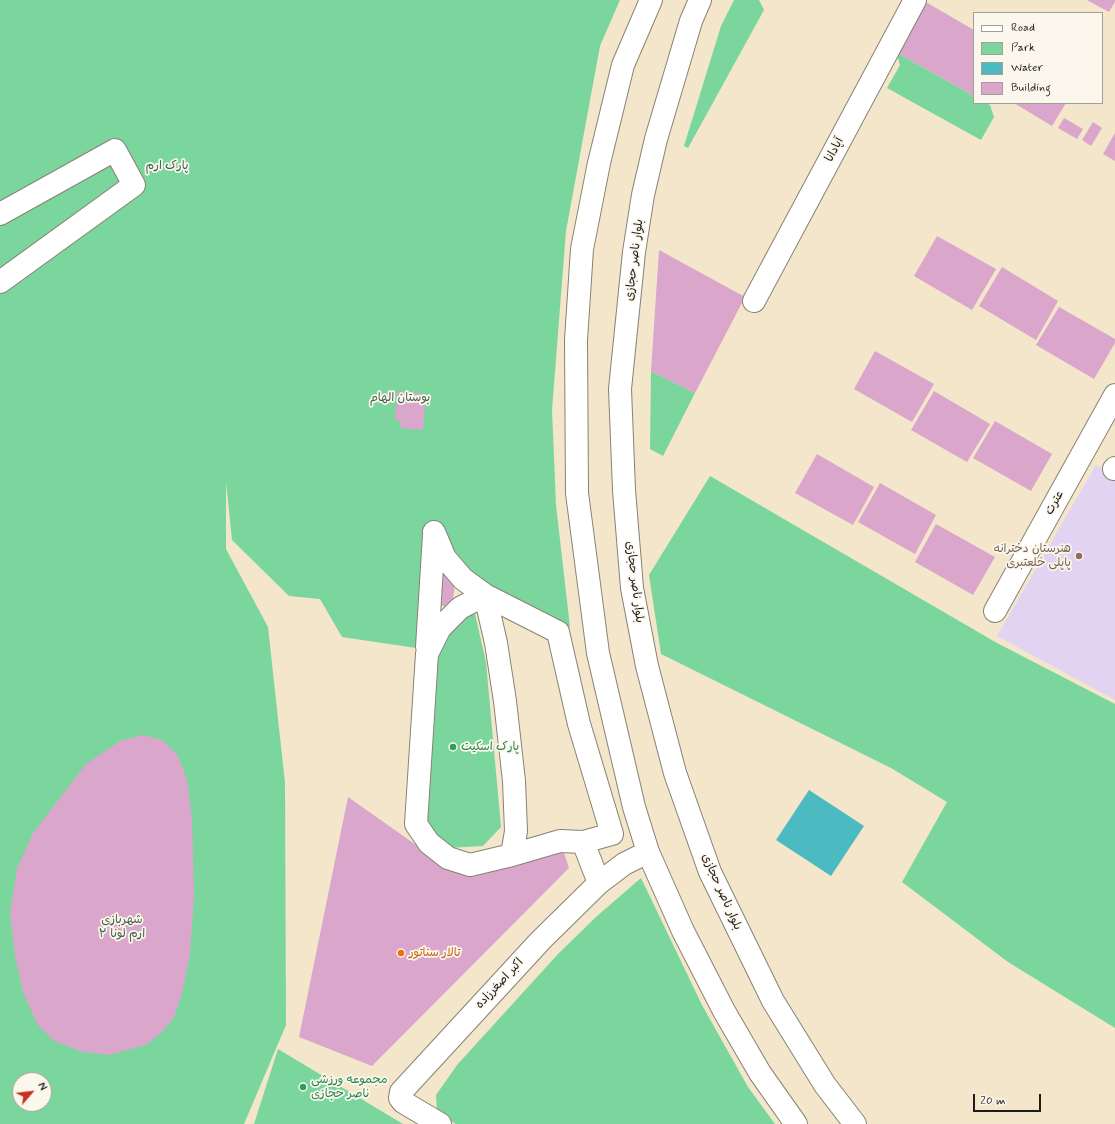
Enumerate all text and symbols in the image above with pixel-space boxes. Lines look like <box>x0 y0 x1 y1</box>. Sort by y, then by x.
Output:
legend <box>973 12 1103 104</box>
text: Road <box>1011 20 1035 36</box>
text: Park <box>1011 40 1035 56</box>
text: Water <box>1011 60 1043 76</box>
text: Building <box>1011 80 1051 96</box>
street label: آپادانا <box>823 135 847 165</box>
park label: پارک ارم <box>146 159 188 173</box>
street label: بلوار ناصر حجازی <box>623 218 647 302</box>
park label: بوستان الهام <box>370 391 430 405</box>
street label: عترت <box>1042 488 1068 518</box>
street label: بلوار ناصر حجازی <box>622 540 646 624</box>
place label: هنرستان دخترانه پاپلی خلعتبری <box>993 542 1071 570</box>
marker: هنرستان دخترانه پاپلی خلعتبری <box>1074 551 1084 561</box>
place label: پارک اسکیت <box>461 740 519 754</box>
marker: پارک اسکیت <box>448 742 458 752</box>
street label: بلوار ناصر حجازی <box>698 851 744 933</box>
park label: شهربازی ارم لونا ۲ <box>99 913 145 941</box>
place label: تالار سناتور <box>409 946 461 960</box>
marker: تالار سناتور <box>396 948 406 958</box>
street label: اکبر اصغرزاده <box>473 956 527 1012</box>
north arrow <box>12 1072 52 1112</box>
place label: مجموعه ورزشی ناصر حجازی <box>311 1073 387 1101</box>
text: N <box>34 1080 50 1093</box>
marker: مجموعه ورزشی ناصر حجازی <box>298 1082 308 1092</box>
scale bar <box>975 1086 1043 1112</box>
text: 20 m <box>980 1093 1006 1109</box>

